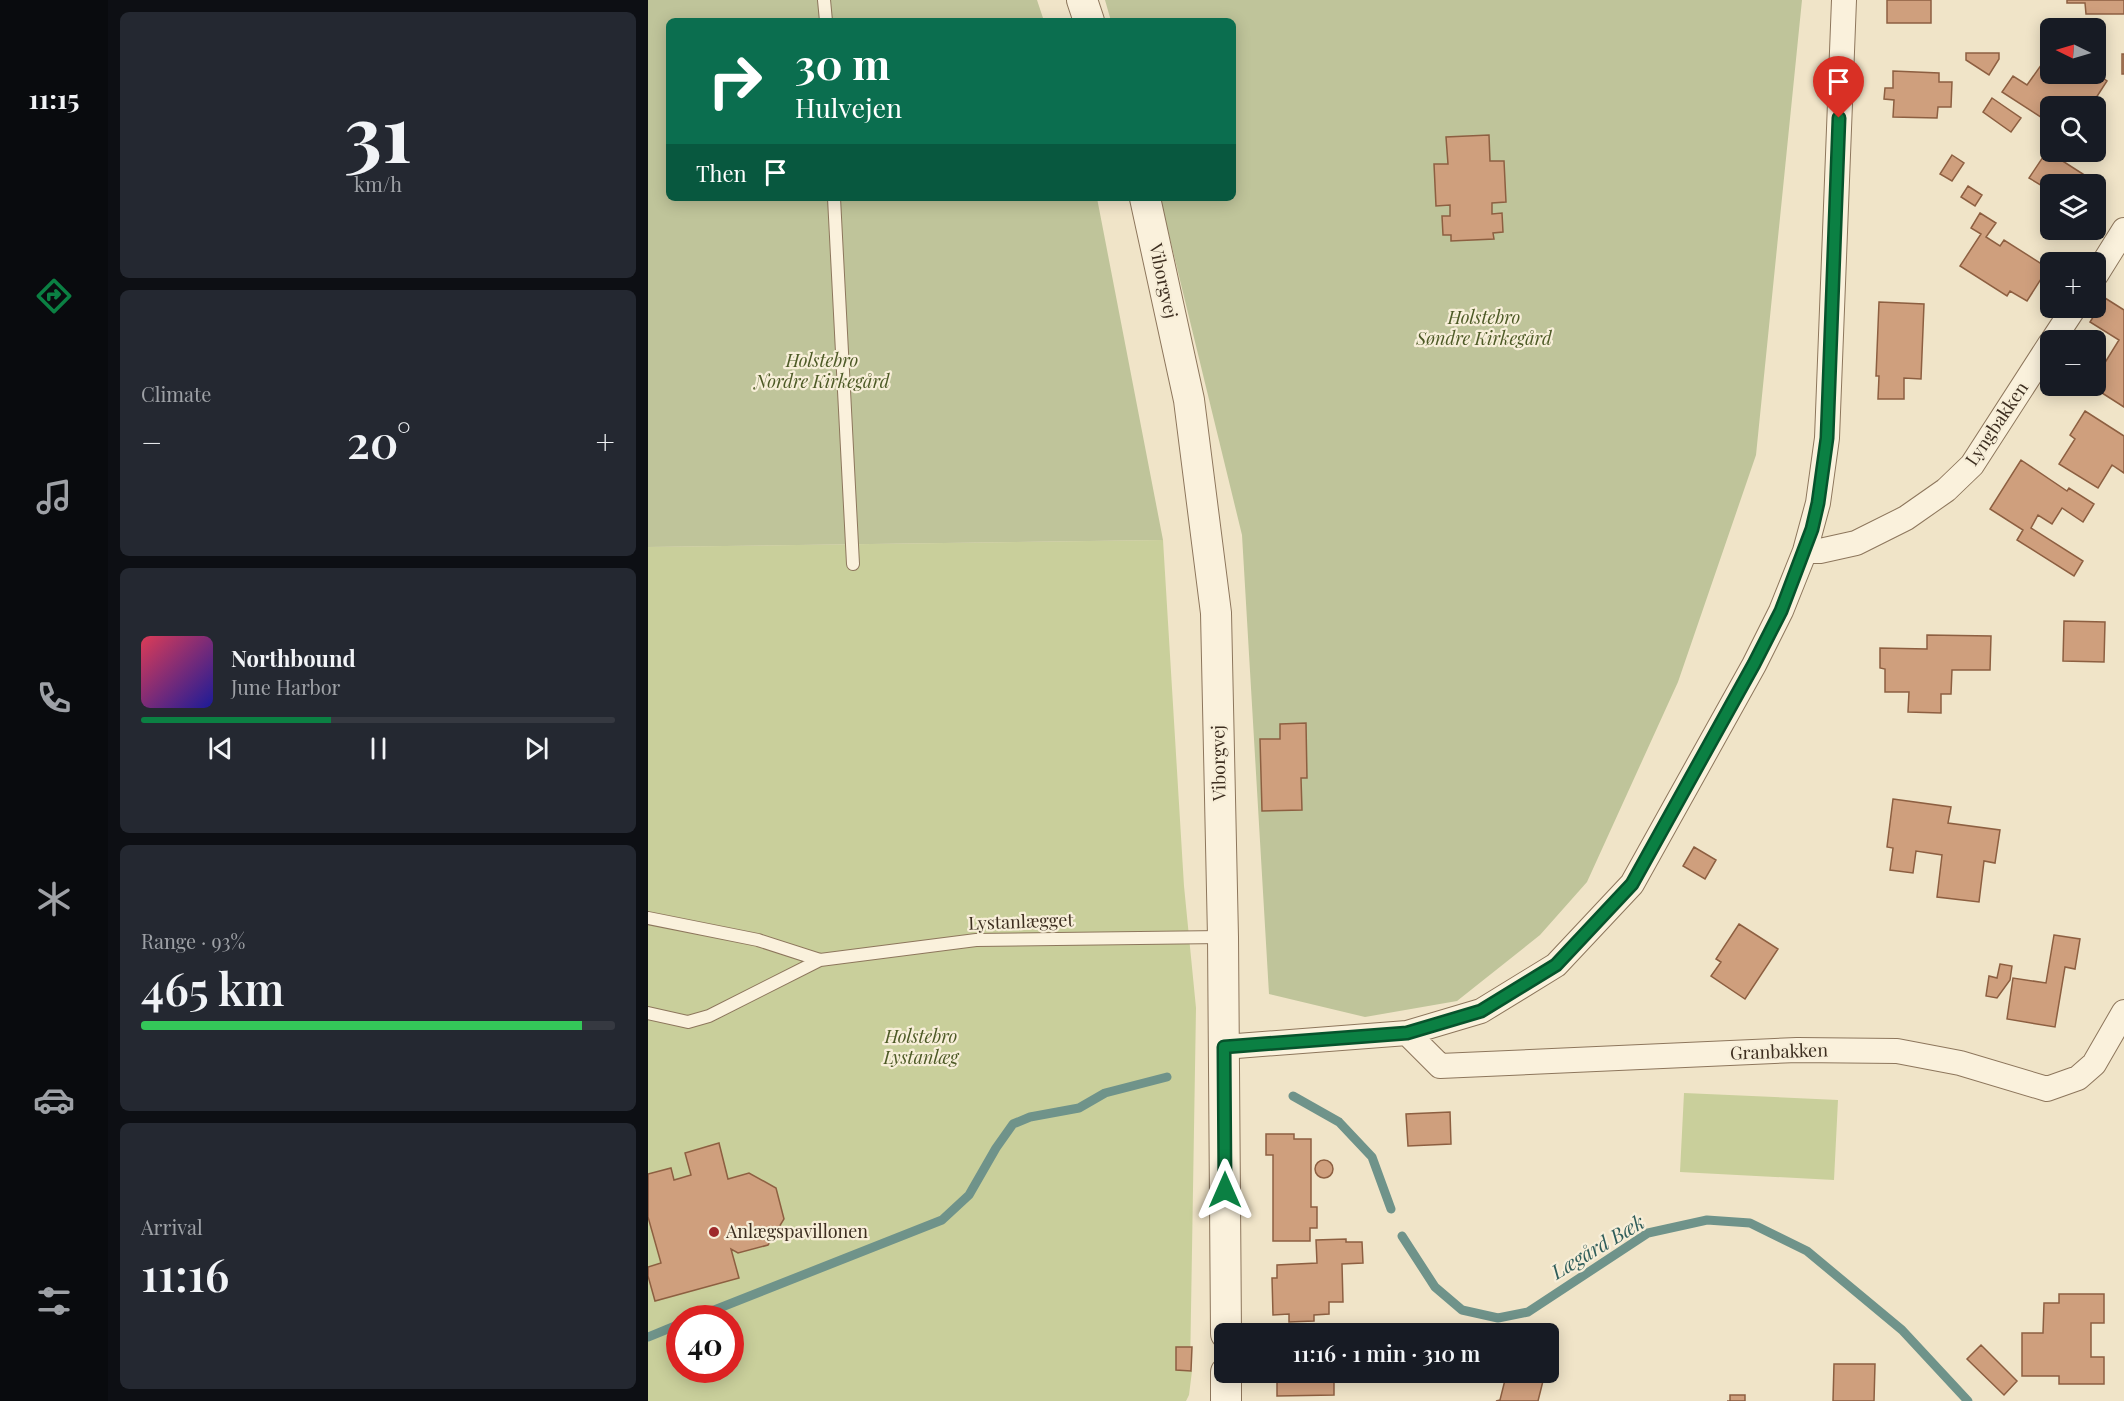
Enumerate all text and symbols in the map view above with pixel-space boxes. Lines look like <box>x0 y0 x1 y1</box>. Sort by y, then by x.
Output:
north arrow <box>2040 18 2106 84</box>
map controls <box>2040 18 2106 396</box>
text: 30 m <box>795 35 890 91</box>
icon: right <box>696 42 774 120</box>
pin <box>1813 56 1864 118</box>
icon: arrive <box>1822 65 1855 98</box>
text: 31 <box>344 79 412 183</box>
text: 11:15 <box>29 80 79 116</box>
text: Hulvejen <box>795 89 902 125</box>
button: search <box>2040 96 2106 162</box>
icon: arrive <box>759 156 792 189</box>
text: Then <box>696 158 747 188</box>
text: km/h <box>354 170 402 197</box>
button: layers <box>2040 174 2106 240</box>
street label: Viborgvej <box>1144 240 1184 320</box>
button: + <box>2040 252 2106 318</box>
icon: directions <box>33 275 75 317</box>
park label: Holstebro Søndre Kirkegård <box>1415 305 1553 350</box>
button: − <box>2040 330 2106 396</box>
park label: Holstebro Nordre Kirkegård <box>752 348 891 393</box>
street label: Lyngbakken <box>1959 377 2033 470</box>
text: Climate <box>141 380 211 407</box>
text: 20° <box>347 410 411 470</box>
text: − <box>141 419 162 463</box>
text: + <box>596 419 615 463</box>
icon: music <box>33 476 75 518</box>
text: Northbound <box>231 643 356 673</box>
text: June Harbor <box>231 673 341 700</box>
icon: phone <box>33 677 75 719</box>
street label: Viborgvej <box>1205 725 1231 802</box>
icon: previous <box>204 732 237 765</box>
icon: pause <box>362 732 395 765</box>
icon: next <box>520 732 553 765</box>
icon: climate <box>33 878 75 920</box>
street label: Lystanlægget <box>968 907 1075 935</box>
text: Range · 93% <box>141 927 245 954</box>
text: 465 km <box>141 957 284 1017</box>
park label: Holstebro Lystanlæg <box>883 1024 960 1069</box>
street label: Granbakken <box>1730 1037 1829 1065</box>
icon: car <box>33 1079 75 1121</box>
position arrow <box>1193 1158 1257 1222</box>
water label: Lægård Bæk <box>1545 1207 1649 1285</box>
text: Arrival <box>141 1213 203 1240</box>
place label: Anlægspavillonen <box>725 1219 868 1243</box>
marker: Anlægspavillonen <box>707 1225 721 1239</box>
text: 11:16 <box>141 1243 229 1303</box>
icon: filters <box>33 1280 75 1322</box>
speed limit sign: 40 <box>666 1305 744 1383</box>
text: 11:16 · 1 min · 310 m <box>1293 1338 1480 1368</box>

